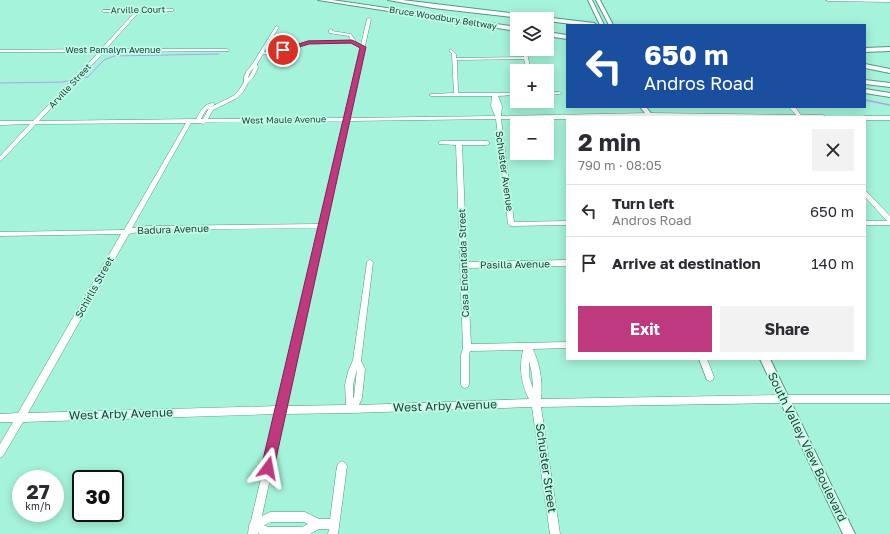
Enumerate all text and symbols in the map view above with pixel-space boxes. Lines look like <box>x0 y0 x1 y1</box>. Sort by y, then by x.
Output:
street label: Arville Court <box>111 4 166 15</box>
street label: Bruce Woodbury Beltway <box>389 4 498 31</box>
map controls <box>510 12 554 160</box>
button: layers <box>510 12 554 56</box>
pin <box>266 33 300 67</box>
text: 650 m <box>644 38 729 71</box>
icon: arrive <box>272 39 294 61</box>
icon: left <box>578 40 630 92</box>
street label: West Pamalyn Avenue <box>65 44 161 55</box>
street label: Arville Street <box>46 61 93 110</box>
button: + <box>510 64 554 108</box>
text: Andros Road <box>644 72 754 94</box>
street label: West Maule Avenue <box>242 113 326 126</box>
button: − <box>510 116 554 160</box>
text: 2 min <box>578 127 641 156</box>
button: close <box>812 129 854 171</box>
street label: Schuster Avenue <box>493 130 517 212</box>
text: 790 m · 08:05 <box>578 157 661 173</box>
text: Turn left <box>612 194 674 212</box>
icon: left <box>578 200 600 222</box>
text: 650 m <box>810 202 854 220</box>
street label: Casa Encantada Street <box>455 208 471 318</box>
text: Andros Road <box>612 212 691 228</box>
street label: Badura Avenue <box>137 222 209 236</box>
icon: arrive <box>578 252 600 274</box>
street label: Schirlls Street <box>72 254 116 320</box>
text: Arrive at destination <box>612 254 761 272</box>
text: 140 m <box>811 254 854 272</box>
street label: Pasilla Avenue <box>480 257 550 271</box>
button: Exit <box>578 306 712 352</box>
button: Share <box>720 306 854 352</box>
street label: South Valley View Boulevard <box>765 370 850 524</box>
street label: West Arby Avenue <box>393 396 497 415</box>
street label: West Arby Avenue <box>69 404 173 423</box>
street label: Schuster Street <box>533 422 560 514</box>
position arrow <box>247 447 289 489</box>
speed limit sign: 30 <box>72 470 124 522</box>
text: 27 <box>26 479 50 503</box>
text: km/h <box>25 500 51 512</box>

